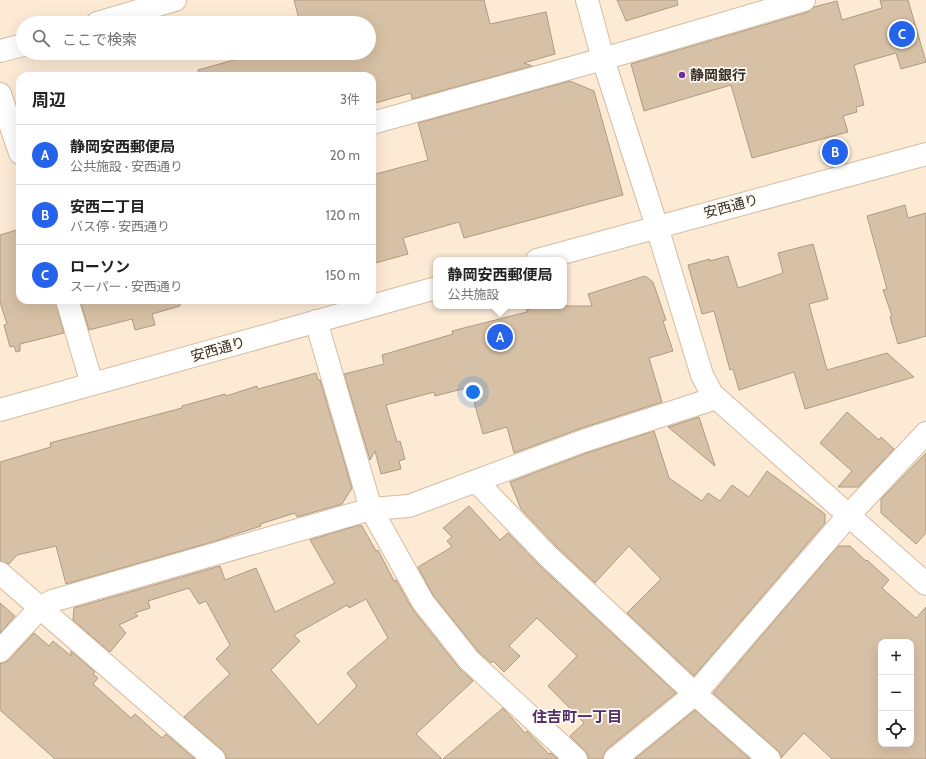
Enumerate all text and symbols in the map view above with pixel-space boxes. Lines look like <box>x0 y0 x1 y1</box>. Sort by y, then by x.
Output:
search box <box>16 16 376 60</box>
pin: C <box>889 19 915 49</box>
icon: search <box>30 27 52 49</box>
text: ここで検索 <box>62 31 137 49</box>
place label: 静岡銀行 <box>690 66 746 84</box>
marker: 静岡銀行 <box>677 70 687 80</box>
text: 周辺 <box>32 90 66 110</box>
text: 3件 <box>340 91 360 107</box>
pin: B <box>822 137 848 167</box>
text: 静岡安西郵便局 <box>70 138 175 156</box>
text: A <box>41 147 49 163</box>
text: 20 m <box>330 147 360 163</box>
text: 公共施設 · 安西通り <box>70 158 183 174</box>
street label: 安西通り <box>702 190 760 222</box>
text: 安西二丁目 <box>70 198 145 216</box>
text: B <box>41 207 49 223</box>
text: 120 m <box>326 207 360 223</box>
text: バス停 · 安西通り <box>70 218 170 234</box>
popup <box>433 257 567 309</box>
text: ローソン <box>70 258 130 276</box>
text: 静岡安西郵便局 <box>447 266 553 284</box>
text: C <box>41 267 49 283</box>
text: 150 m <box>325 267 360 283</box>
text: スーパー · 安西通り <box>70 278 183 294</box>
text: 公共施設 <box>447 286 500 302</box>
pin: A <box>487 322 513 352</box>
street label: 安西通り <box>189 333 247 365</box>
your location <box>463 382 483 402</box>
map controls <box>878 639 914 747</box>
button: + <box>878 639 914 675</box>
button: − <box>878 675 914 711</box>
district label: 住吉町一丁目 <box>532 708 622 726</box>
button: locate <box>878 711 914 747</box>

